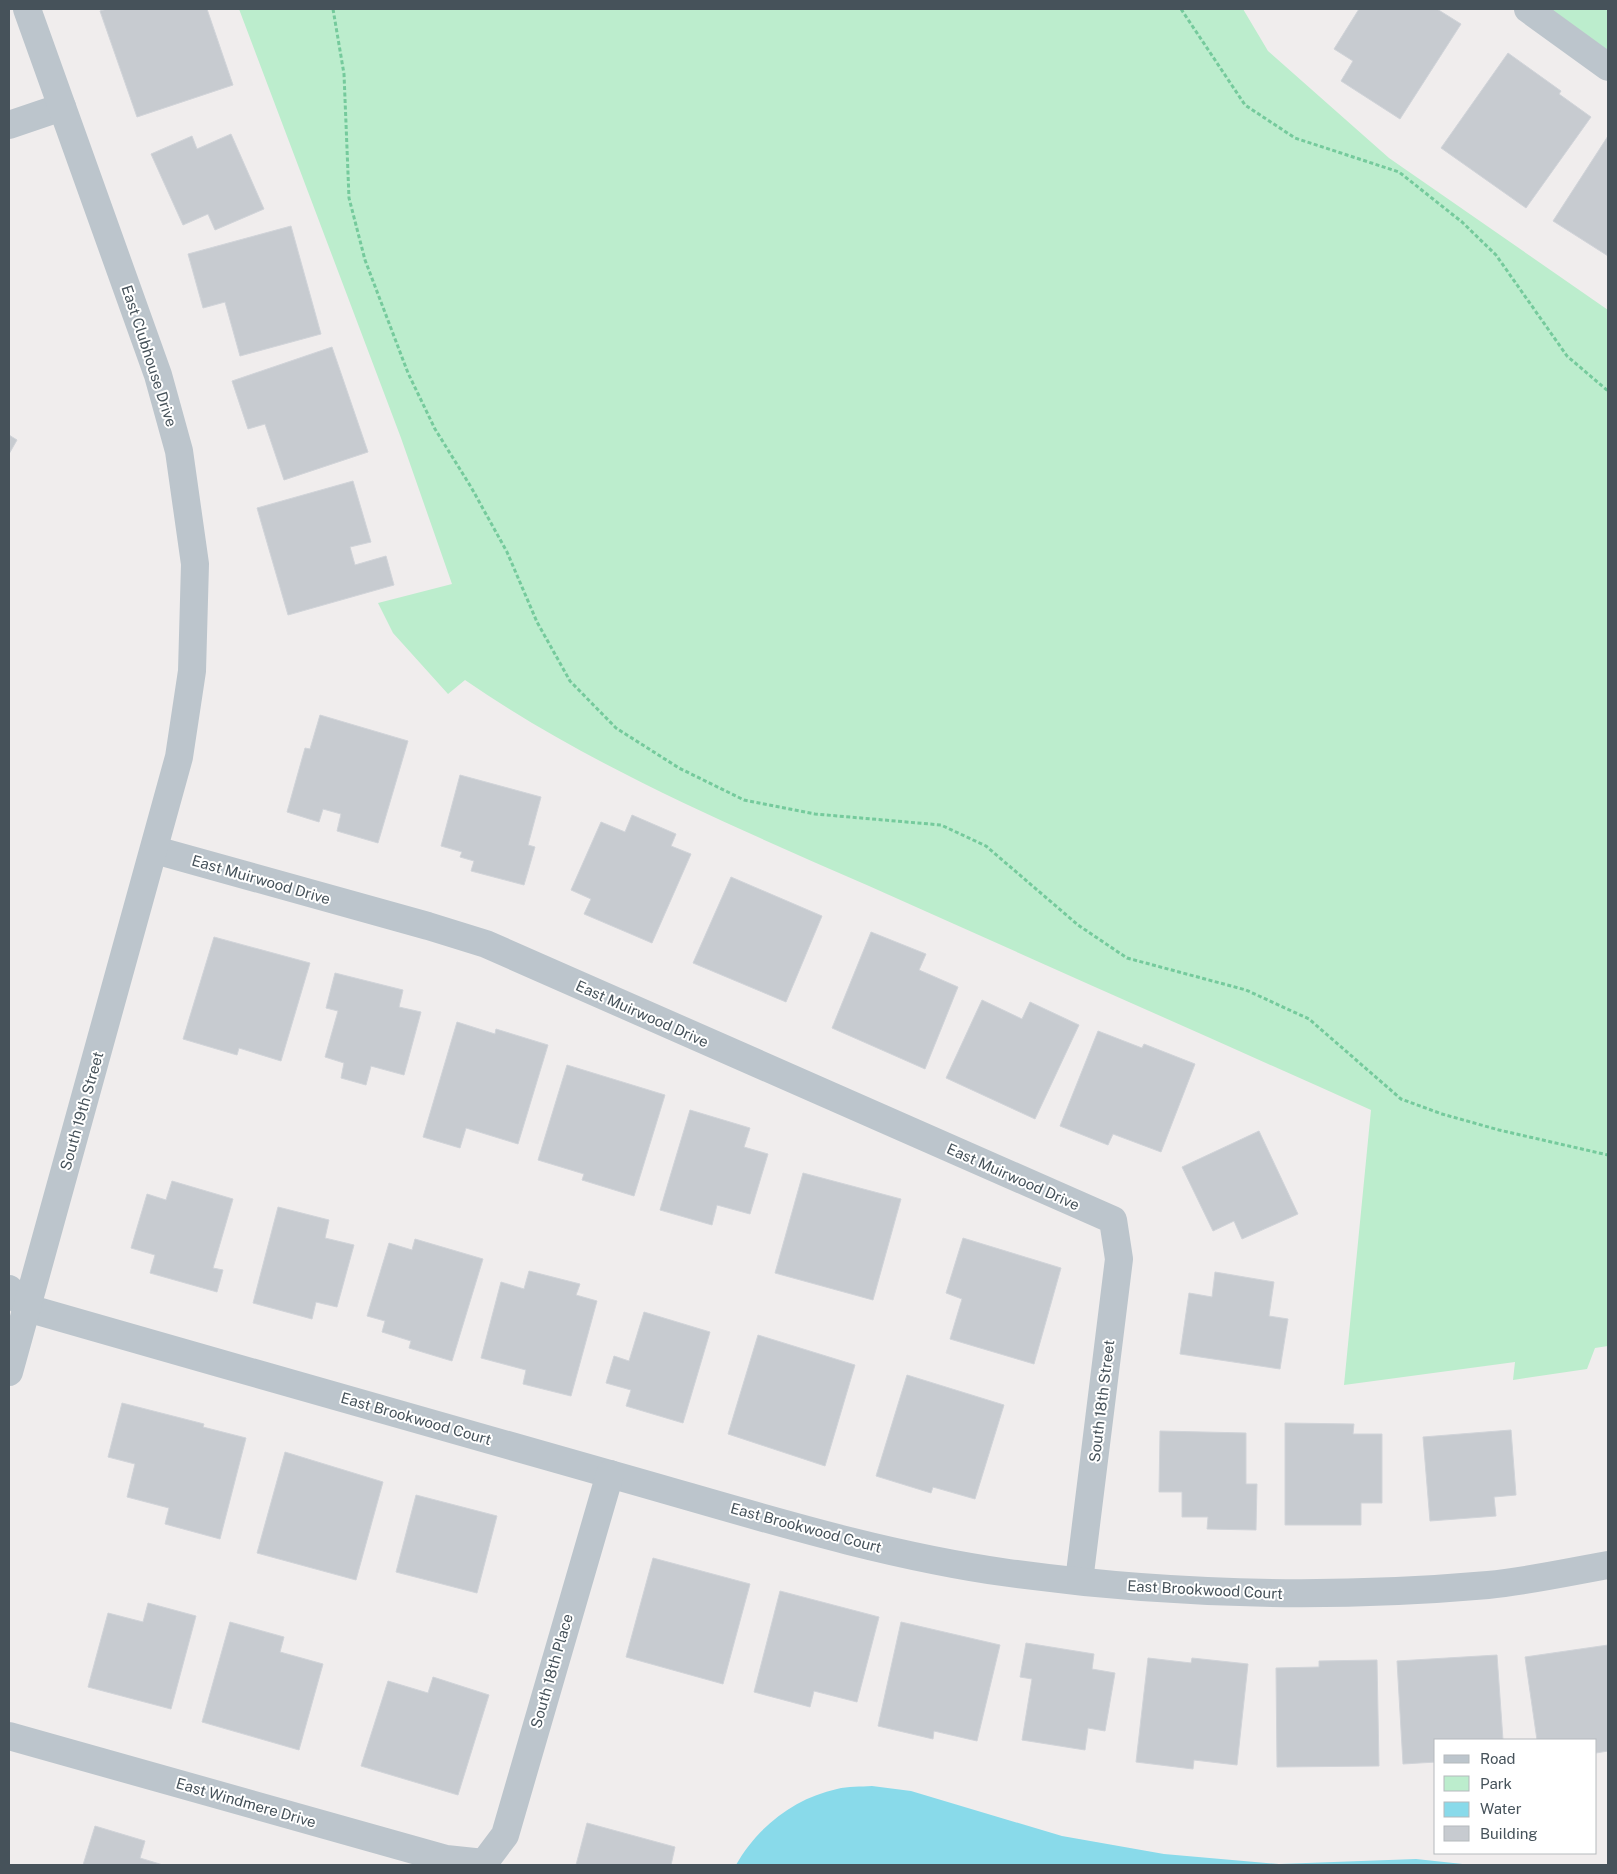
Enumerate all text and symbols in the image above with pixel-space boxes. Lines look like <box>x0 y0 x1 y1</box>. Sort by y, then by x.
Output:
street label: East Clubhouse Drive <box>119 283 180 429</box>
street label: East Muirwood Drive <box>190 852 332 907</box>
street label: East Muirwood Drive <box>573 977 711 1050</box>
street label: South 19th Street <box>56 1049 107 1172</box>
street label: East Muirwood Drive <box>944 1140 1082 1213</box>
street label: South 18th Street <box>1086 1339 1117 1463</box>
street label: East Brookwood Court <box>339 1389 494 1448</box>
street label: East Brookwood Court <box>729 1499 884 1556</box>
street label: East Brookwood Court <box>1127 1577 1283 1602</box>
street label: South 18th Place <box>527 1612 576 1730</box>
legend <box>1434 1739 1597 1854</box>
text: Road <box>1480 1750 1516 1767</box>
street label: East Windmere Drive <box>174 1774 318 1831</box>
text: Park <box>1480 1775 1512 1792</box>
text: Water <box>1480 1800 1522 1817</box>
text: Building <box>1480 1825 1538 1842</box>

